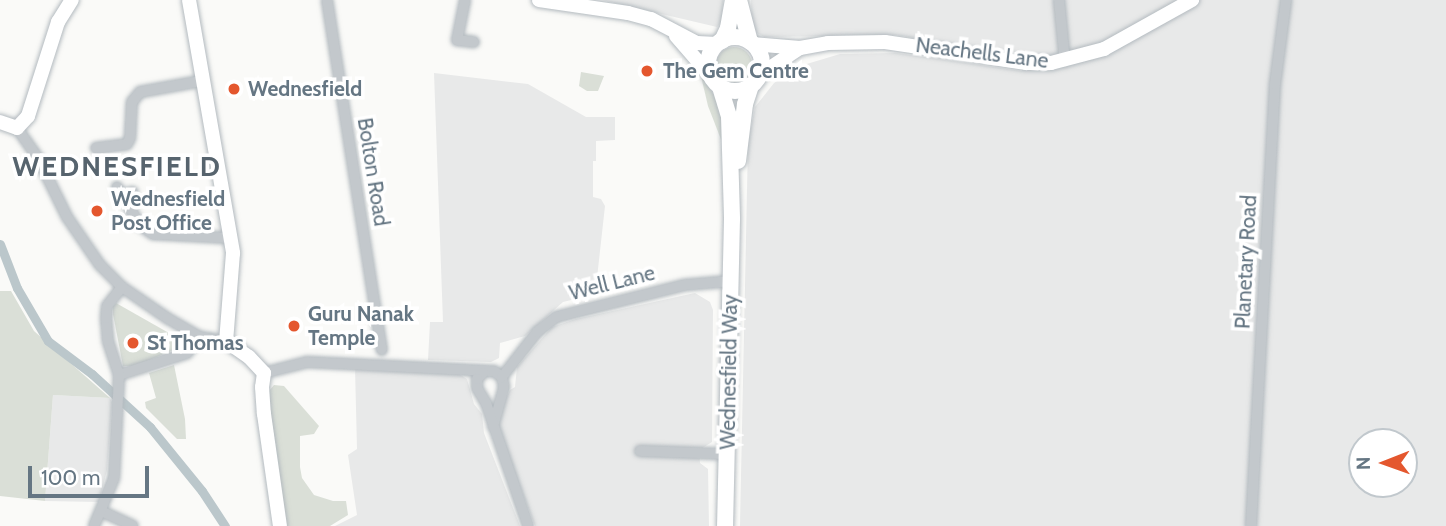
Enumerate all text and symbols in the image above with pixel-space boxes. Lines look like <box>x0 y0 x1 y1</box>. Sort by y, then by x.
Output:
street label: Neachells Lane <box>914 32 1050 74</box>
place label: The Gem Centre <box>663 58 809 84</box>
marker: The Gem Centre <box>637 61 657 81</box>
place label: Wednesfield <box>248 76 362 102</box>
marker: Wednesfield <box>226 81 242 97</box>
street label: Bolton Road <box>352 116 394 228</box>
district label: WEDNESFIELD <box>14 149 220 183</box>
place label: Wednesfield Post Office <box>111 186 225 236</box>
street label: Planetary Road <box>1230 194 1262 330</box>
marker: Wednesfield Post Office <box>89 203 105 219</box>
street label: Well Lane <box>566 260 658 306</box>
street label: Wednesfield Way <box>715 294 743 450</box>
place label: Guru Nanak Temple <box>308 301 414 351</box>
marker: Guru Nanak Temple <box>286 318 302 334</box>
place label: St Thomas <box>147 330 244 356</box>
marker: St Thomas <box>125 335 141 351</box>
north arrow <box>1348 428 1418 498</box>
scale bar <box>32 452 152 496</box>
text: N <box>1352 456 1375 470</box>
text: 100 m <box>41 465 100 490</box>

